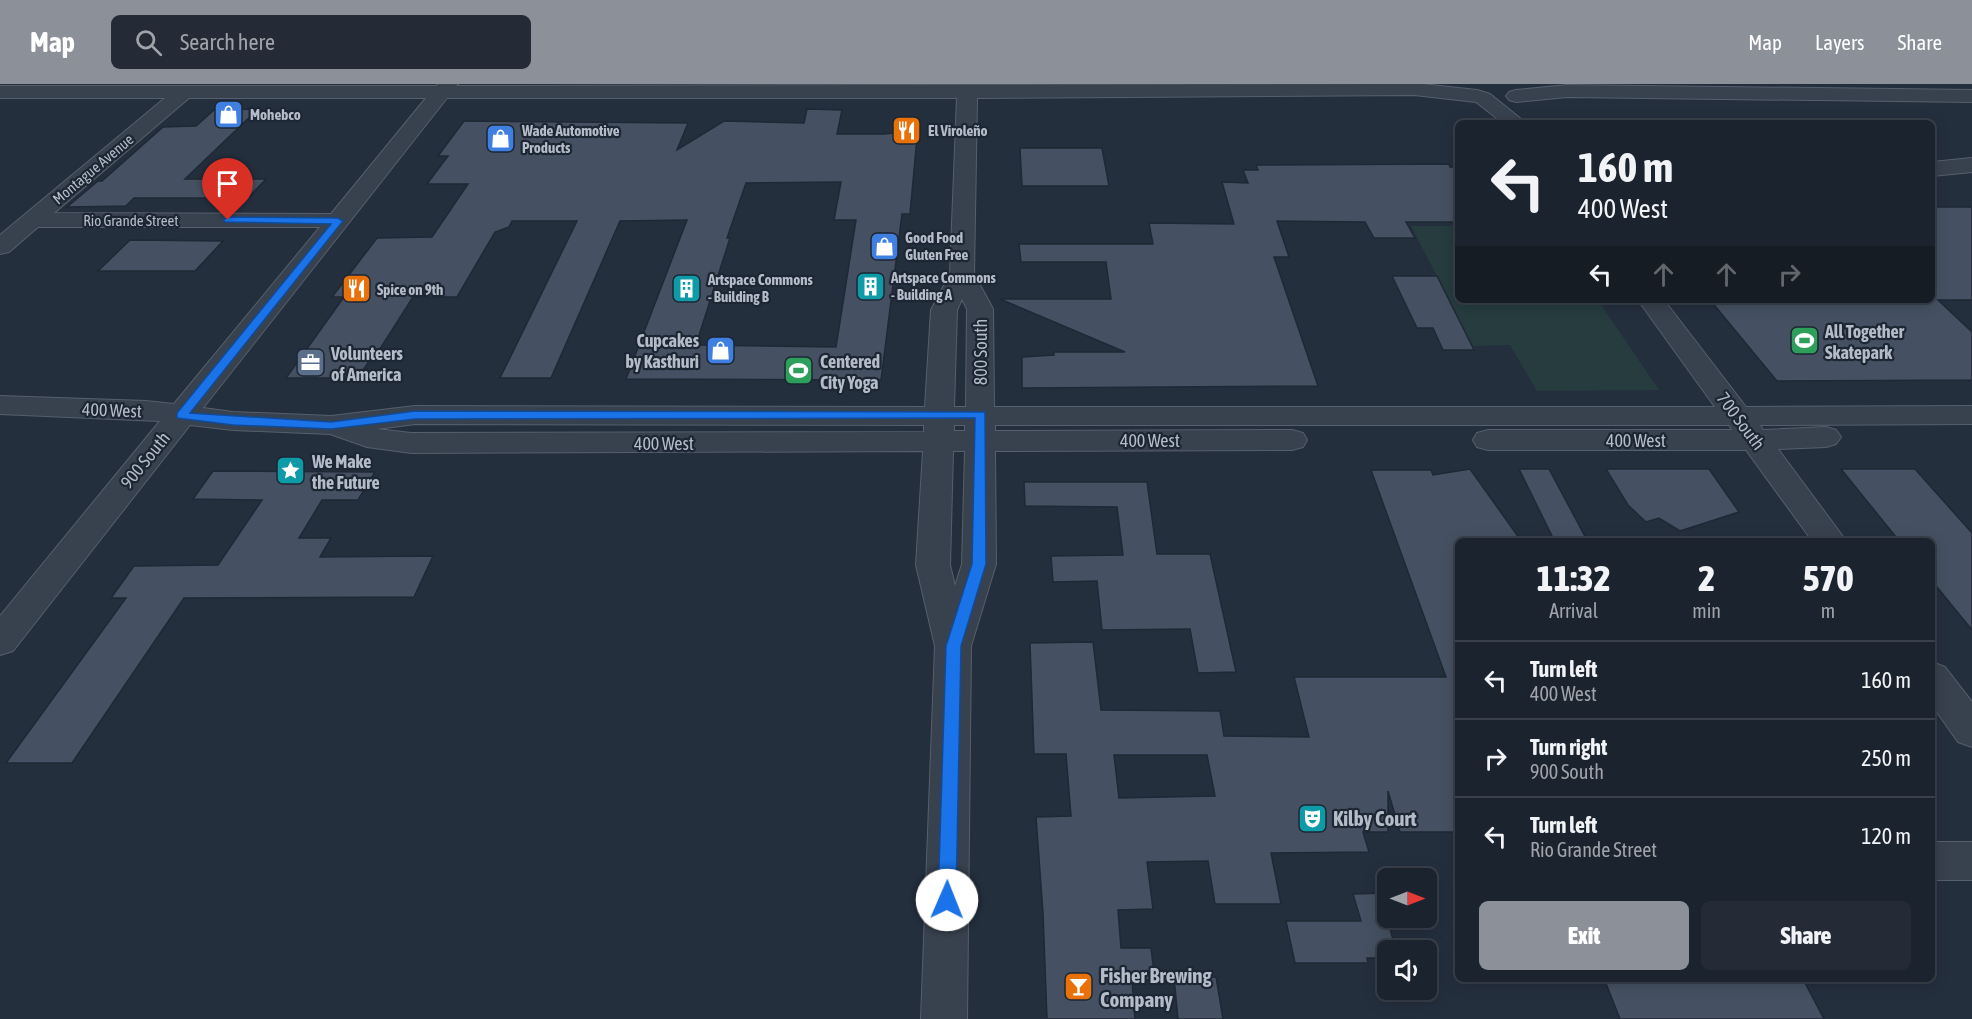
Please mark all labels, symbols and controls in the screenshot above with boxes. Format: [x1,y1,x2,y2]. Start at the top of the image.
search box [111,15,531,69]
text: Map [30,26,75,58]
icon: search [132,26,165,59]
text: Search here [180,29,275,55]
text: Map [1748,30,1782,54]
text: Layers [1815,30,1865,54]
text: Share [1898,30,1942,54]
shop icon: Mohebco [213,98,245,130]
place label: Mohebco [250,106,301,123]
restaurant icon: El Viroleño [891,114,923,146]
place label: Wade Automotive Products [521,122,620,156]
place label: El Viroleño [928,122,988,139]
shop icon: Wade Automotive Products [485,123,517,155]
street label: Montague Avenue [49,130,137,208]
text: 160 m [1578,143,1673,191]
icon: left [1479,144,1557,222]
pin [202,158,253,220]
icon: arrive [211,167,244,200]
text: 400 West [1578,193,1668,224]
street label: Rio Grande Street [83,212,179,229]
place label: Good Food Gluten Free [905,229,968,263]
shop icon: Good Food Gluten Free [868,230,900,262]
icon: left [1584,258,1617,291]
icon: ahead [1647,258,1680,291]
icon: ahead [1710,258,1743,291]
icon: right [1773,258,1806,291]
place label: Artspace Commons - Building A [890,269,996,303]
building icon: Artspace Commons - Building A [854,270,886,302]
place label: Artspace Commons - Building B [707,271,813,305]
building icon: Artspace Commons - Building B [671,272,703,304]
restaurant icon: Spice on 9th [340,273,372,305]
place label: Spice on 9th [377,281,443,298]
street label: 800 South [970,319,991,385]
place label: All Together Skatepark [1824,321,1905,363]
sports icon: All Together Skatepark [1788,325,1820,357]
place label: Cupcakes by Kasthuri [626,330,700,372]
shop icon: Cupcakes by Kasthuri [704,334,736,366]
place label: Volunteers of America [330,343,404,385]
office icon: Volunteers of America [294,347,326,379]
place label: Centered City Yoga [820,351,880,393]
sports icon: Centered City Yoga [783,355,815,387]
street label: 700 South [1713,388,1769,454]
street label: 400 West [82,398,142,422]
street label: 900 South [116,428,174,492]
street label: 400 West [1120,430,1180,451]
street label: 400 West [1606,430,1666,451]
street label: 400 West [634,433,694,454]
place label: We Make the Future [311,451,380,493]
place icon: We Make the Future [275,455,307,487]
text: 11:32 [1537,557,1611,599]
text: 2 [1698,557,1715,599]
text: 570 [1803,557,1853,599]
text: Arrival [1549,599,1598,622]
text: min [1692,599,1721,622]
text: m [1821,599,1835,622]
text: Turn left [1530,656,1597,682]
icon: left [1479,664,1512,697]
text: 160 m [1861,667,1911,693]
text: 400 West [1530,682,1597,705]
text: Turn right [1530,734,1607,760]
icon: right [1479,742,1512,775]
text: 250 m [1861,745,1911,771]
text: 900 South [1530,760,1604,783]
theatre icon: Kilby Court [1296,802,1328,834]
place label: Kilby Court [1333,806,1416,830]
text: Turn left [1530,812,1597,838]
icon: left [1479,820,1512,853]
text: 120 m [1861,823,1911,849]
text: Rio Grande Street [1530,838,1657,861]
position arrow [915,868,979,932]
north arrow [1377,868,1437,928]
map controls [1377,868,1437,1000]
button: Exit [1479,901,1689,970]
button: Share [1701,901,1911,970]
button: sound [1377,940,1437,1000]
place label: Fisher Brewing Company [1100,963,1213,1011]
bar icon: Fisher Brewing Company [1063,971,1095,1003]

